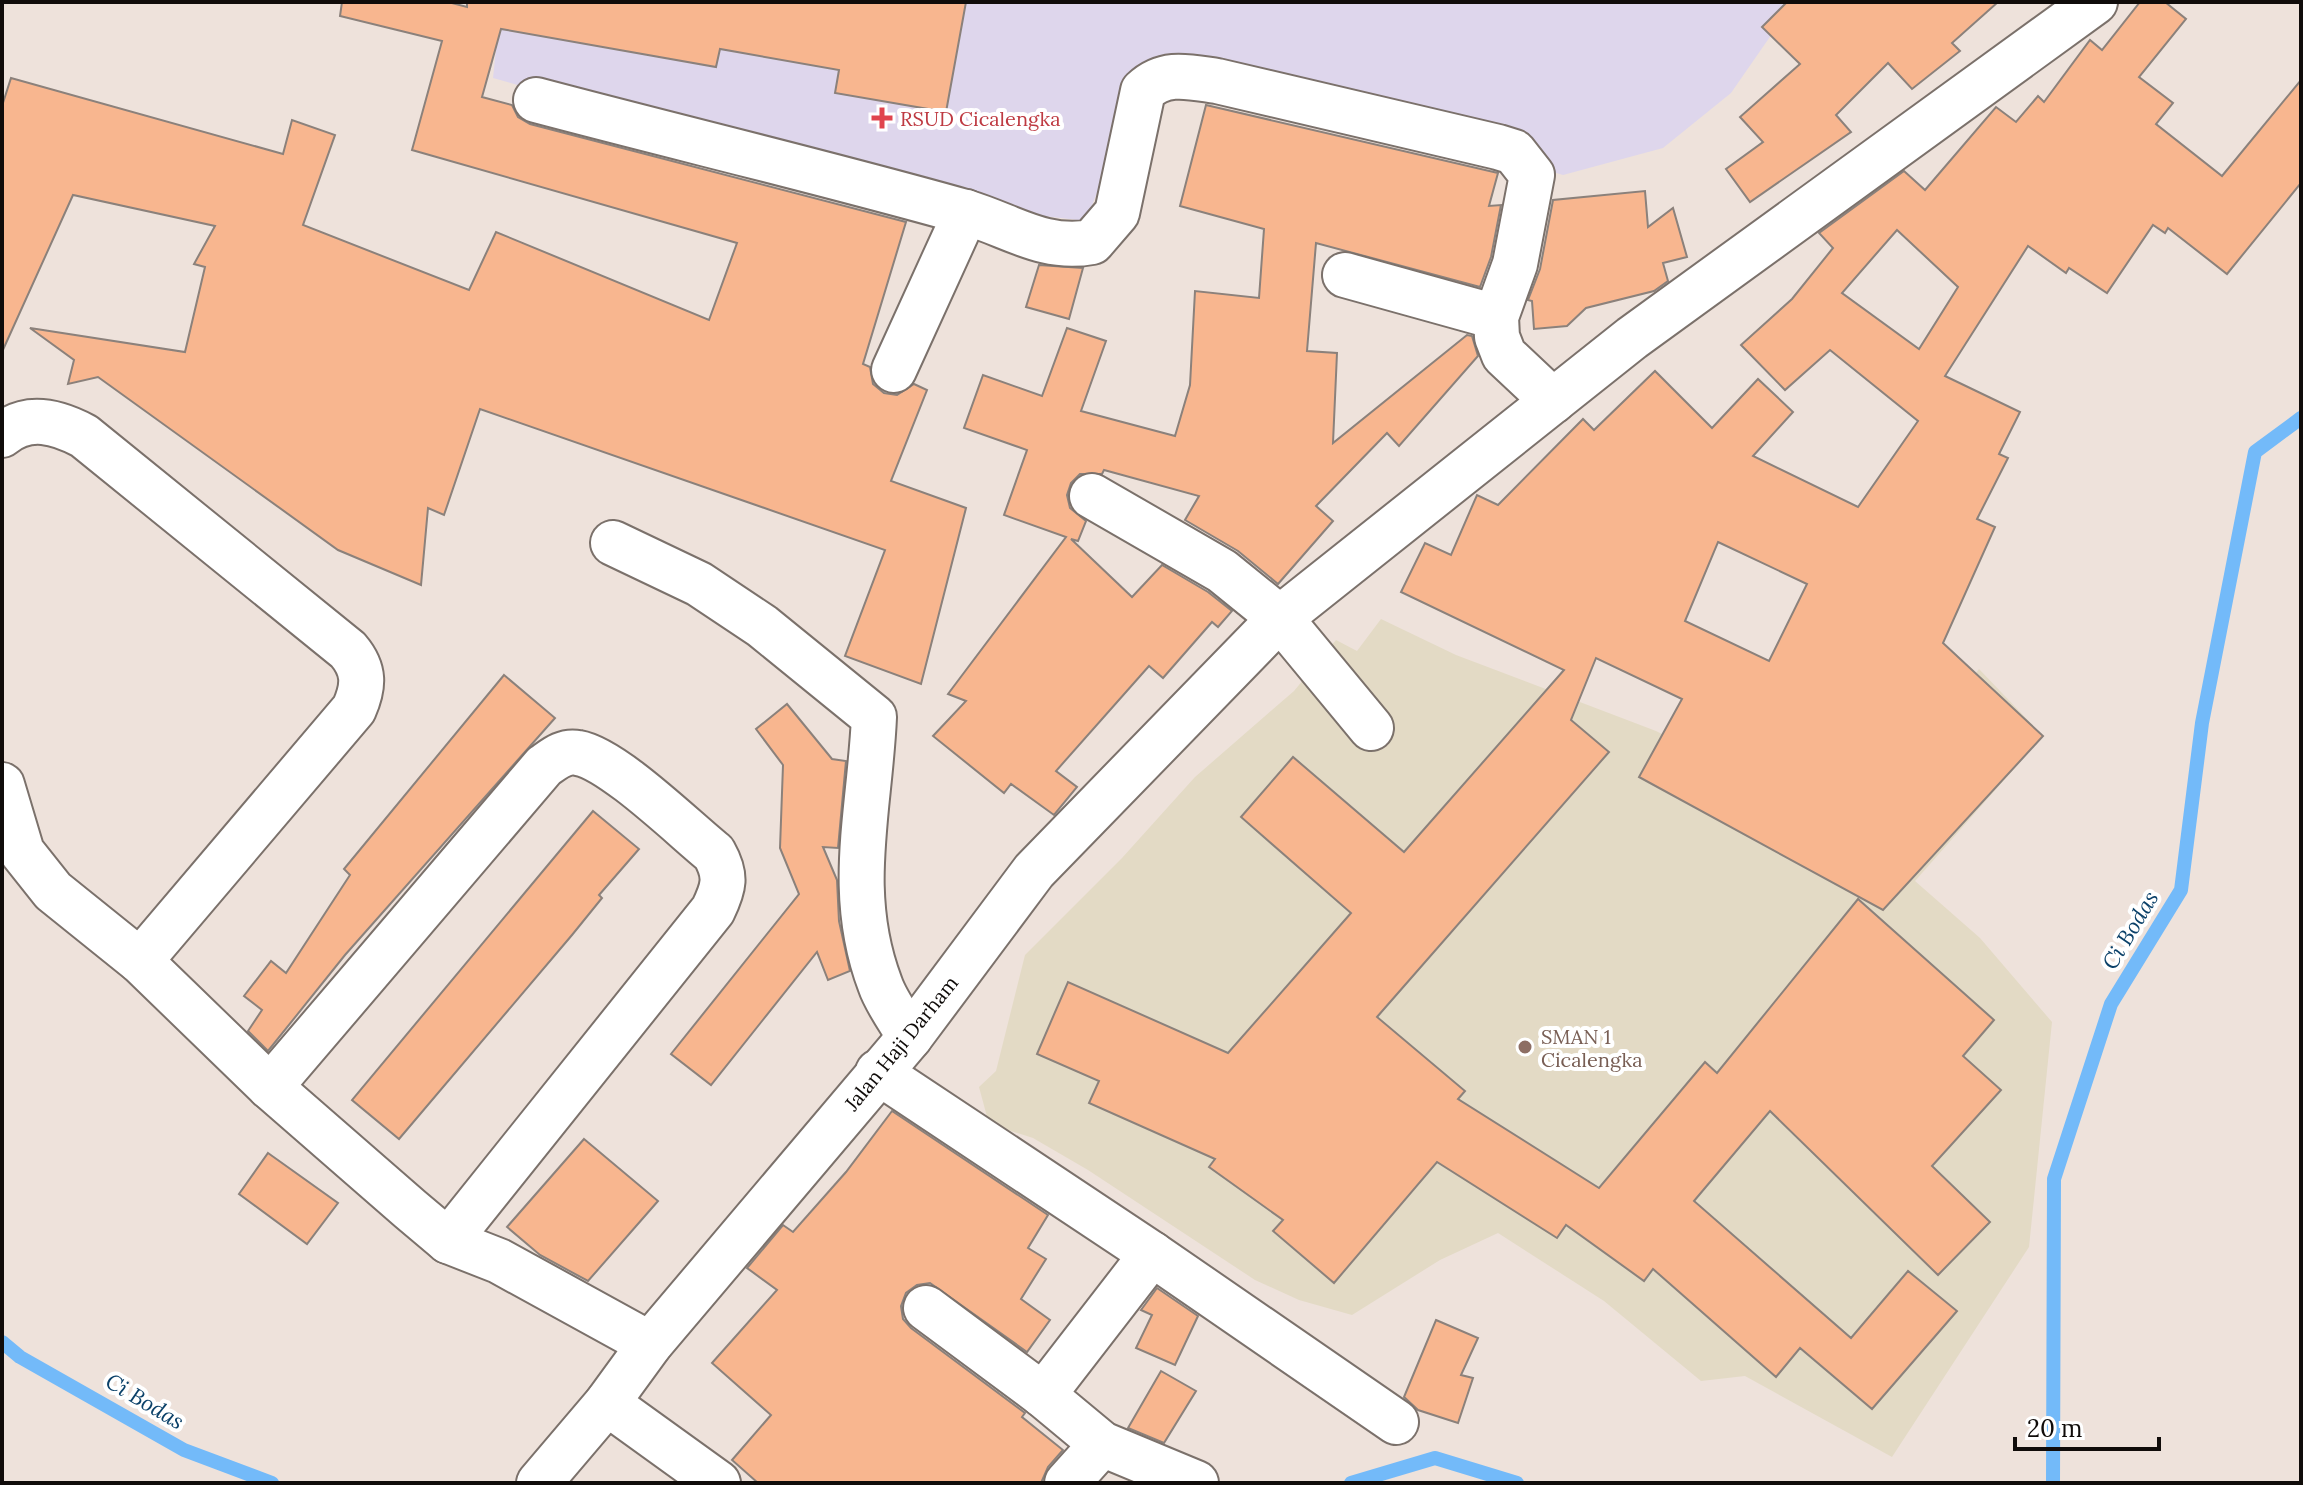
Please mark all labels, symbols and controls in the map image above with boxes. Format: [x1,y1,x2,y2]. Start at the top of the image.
place label: RSUD Cicalengka [900,106,1061,131]
marker: RSUD Cicalengka [871,107,893,129]
water label: Ci Bodas [2096,886,2164,974]
street label: Jalan Haji Darham [838,970,963,1116]
place label: SMAN 1 Cicalengka [1541,1024,1643,1072]
marker: SMAN 1 Cicalengka [1516,1038,1534,1056]
water label: Ci Bodas [101,1367,189,1435]
scale bar [2015,1401,2159,1451]
text: 20 m [2027,1413,2083,1444]

